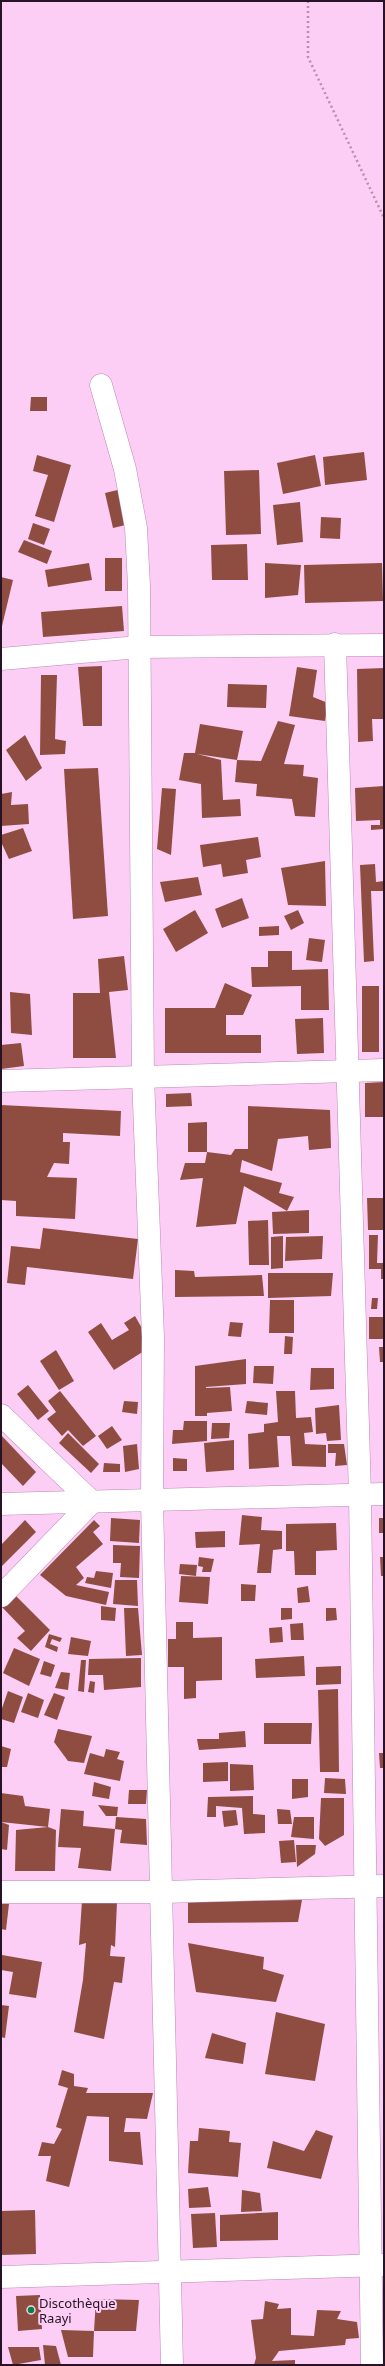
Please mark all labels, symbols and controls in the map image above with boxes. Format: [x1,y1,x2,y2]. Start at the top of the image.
place label: Discothèque Raayi [39,2294,116,2327]
marker: Discothèque Raayi [26,2305,36,2315]

